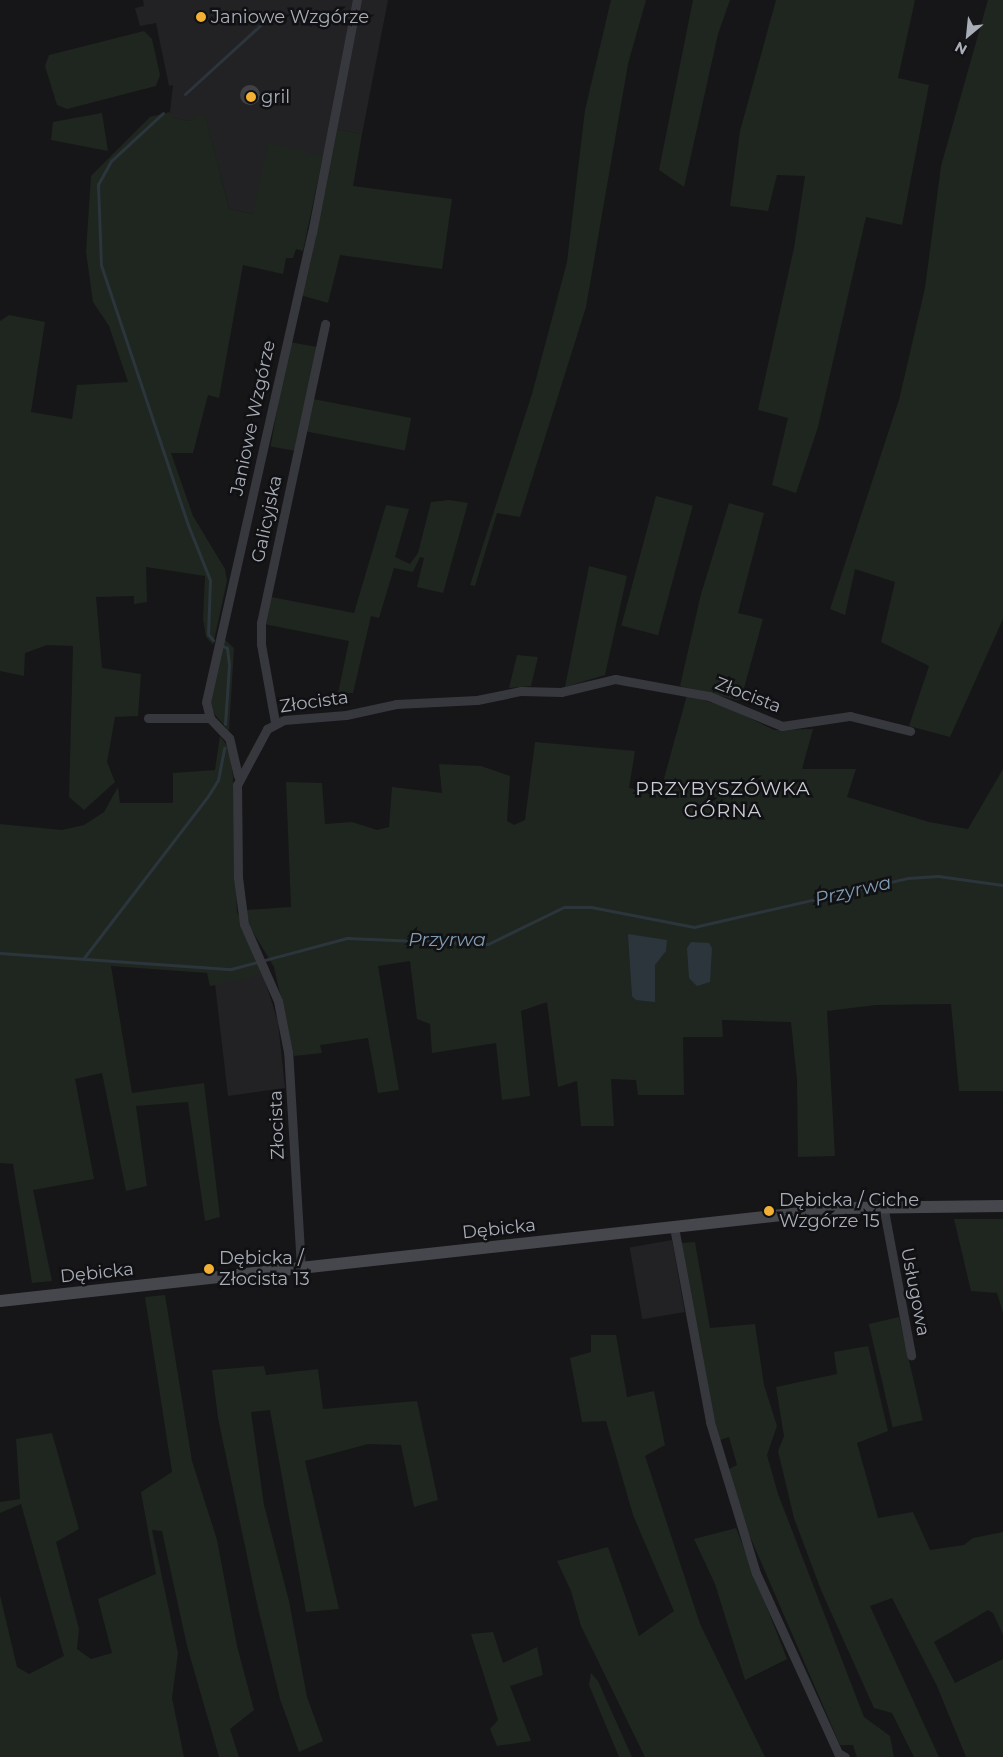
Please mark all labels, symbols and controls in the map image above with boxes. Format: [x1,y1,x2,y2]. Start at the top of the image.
place label: Janiowe Wzgórze [211,6,369,28]
north arrow [943,10,993,60]
marker: Janiowe Wzgórze [195,11,207,23]
text: N [952,38,970,59]
place label: gril [261,86,290,108]
marker: gril [245,91,257,103]
street label: Janiowe Wzgórze [226,338,280,498]
street label: Galicyjska [247,473,287,565]
street label: Złocista [712,673,784,717]
street label: Złocista [278,686,350,718]
district label: PRZYBYSZÓWKA GÓRNA [634,778,812,822]
water label: Przyrwa [813,871,893,911]
water label: Przyrwa [408,929,486,951]
street label: Złocista [265,1090,289,1160]
place label: Dębicka / Ciche Wzgórze 15 [779,1190,919,1232]
marker: Dębicka / Ciche Wzgórze 15 [763,1205,775,1217]
street label: Dębicka [461,1214,537,1244]
street label: Usługowa [896,1246,934,1338]
place label: Dębicka / Złocista 13 [219,1248,310,1290]
street label: Dębicka [59,1258,135,1288]
marker: Dębicka / Złocista 13 [203,1263,215,1275]

